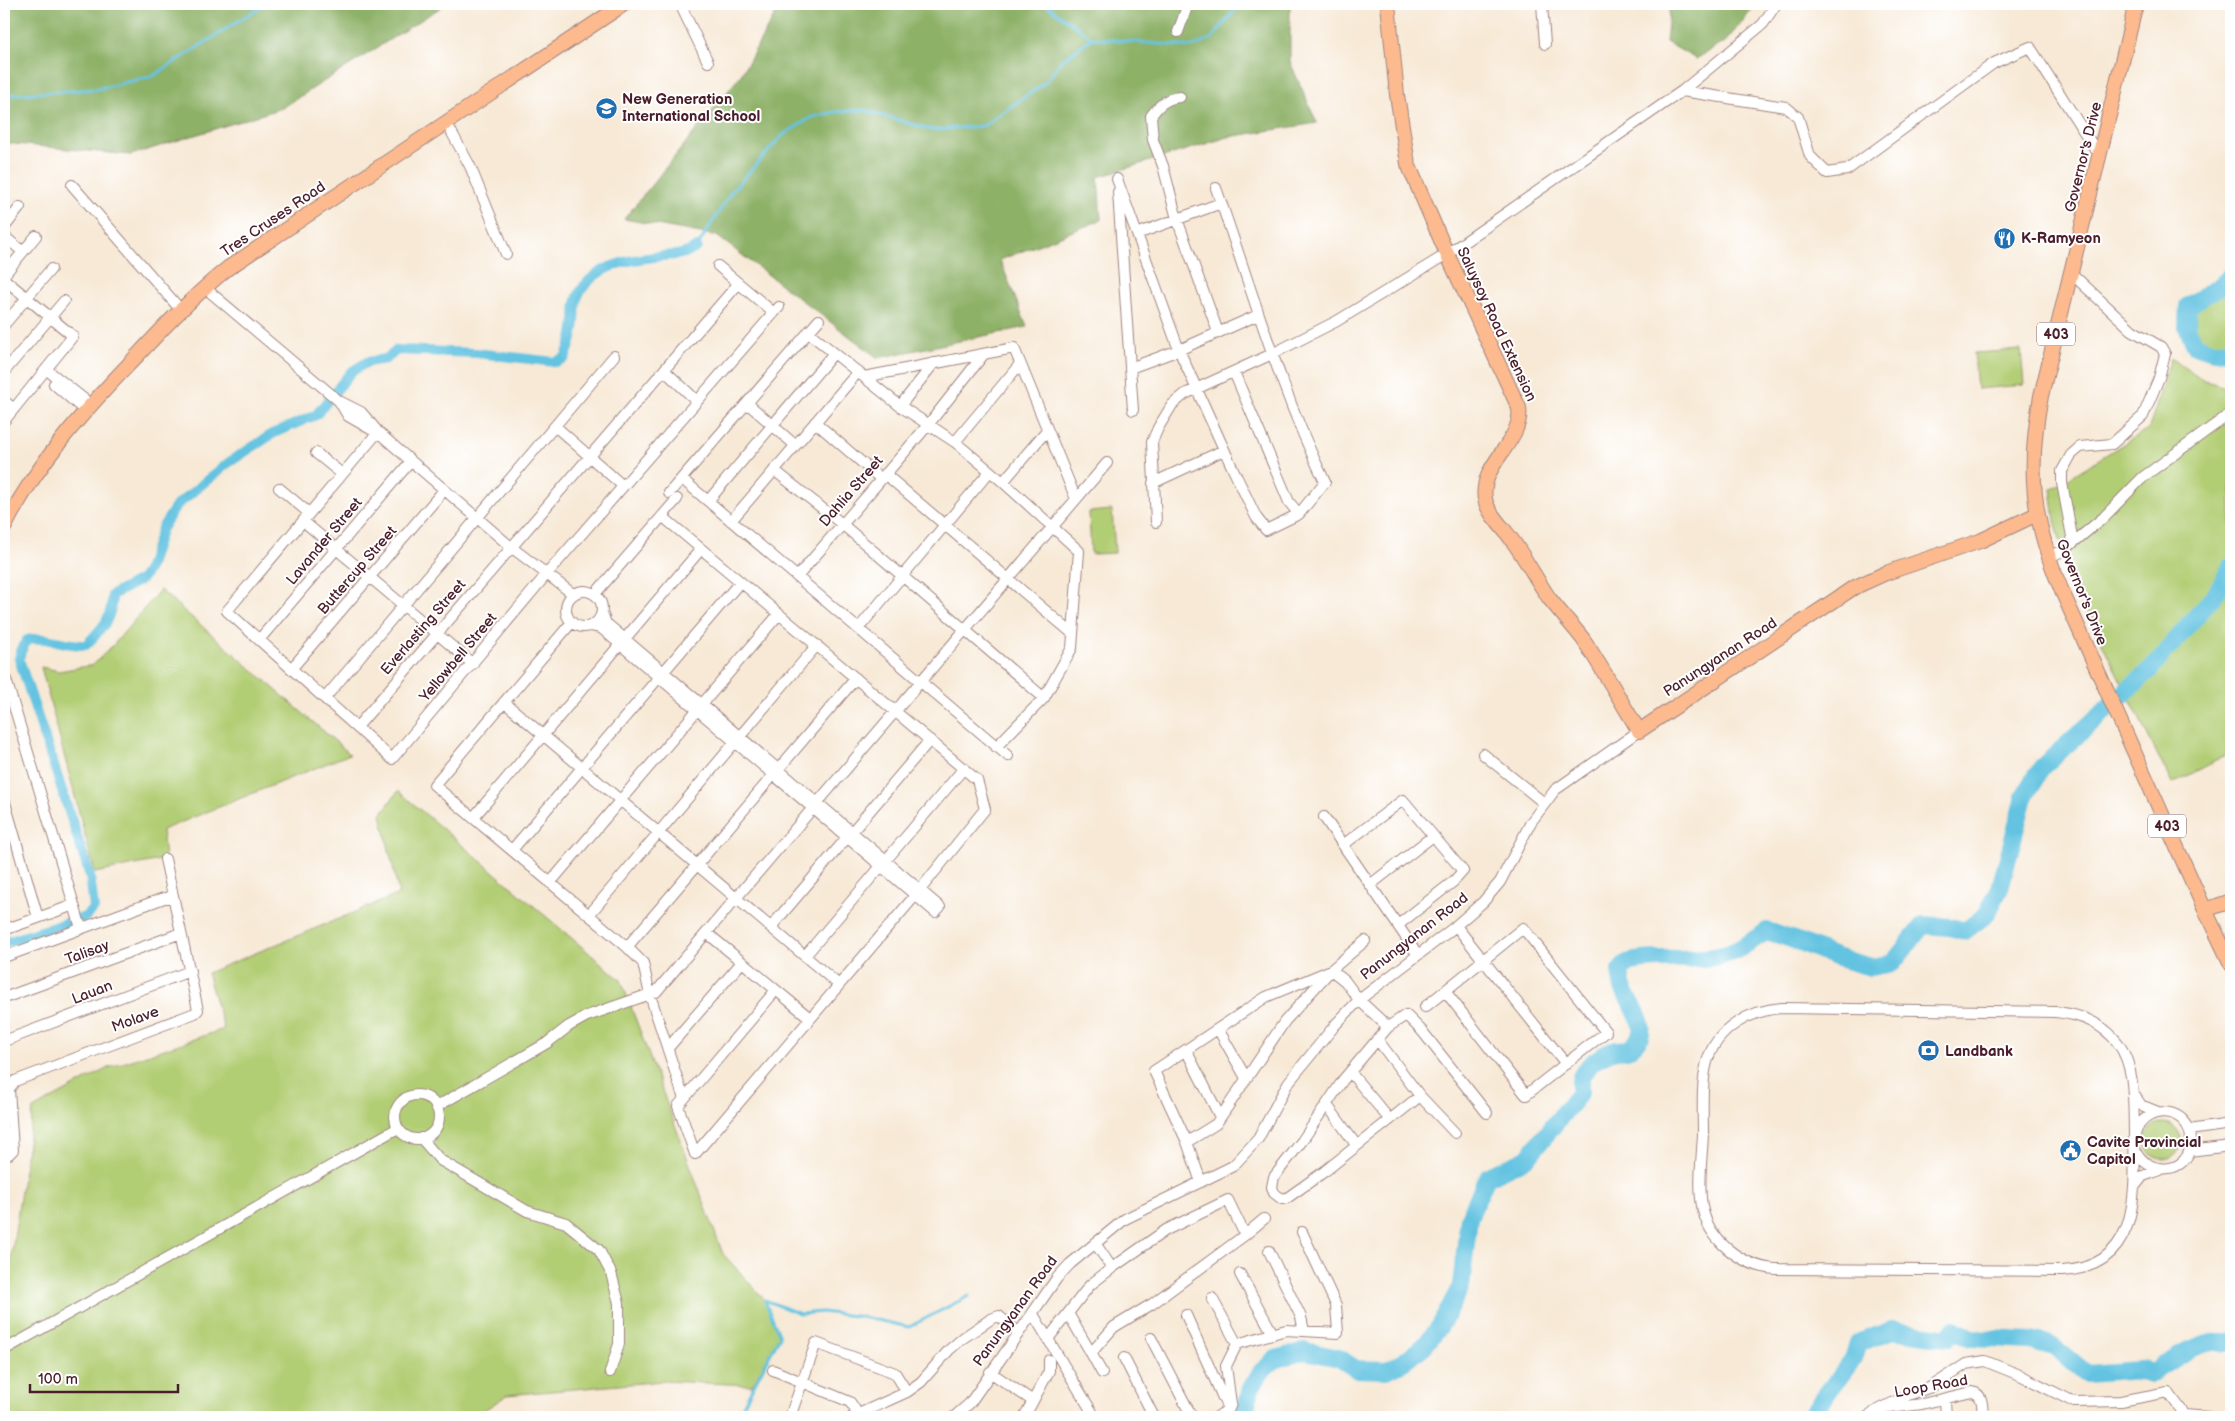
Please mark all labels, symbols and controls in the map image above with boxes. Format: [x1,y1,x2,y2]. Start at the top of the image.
place label: New Generation International School [622,90,760,126]
school or university icon: New Generation International School [594,96,618,120]
street label: Governor's Drive [2061,100,2106,214]
street label: Tres Cruses Road [217,177,329,261]
restaurant icon: K-Ramyeon [1993,226,2017,250]
place label: K-Ramyeon [2021,229,2101,248]
street label: Saluysoy Road Extension [1452,244,1541,404]
road number: 403 [2037,322,2075,346]
street label: Dahlia Street [815,452,888,531]
street label: Lavander Street [282,493,367,589]
street label: Buttercup Street [314,522,401,619]
street label: Governor's Drive [2052,536,2112,648]
street label: Everlasting Street [377,575,470,679]
street label: Yellowbell Street [415,609,501,706]
street label: Panungyanan Road [1660,614,1781,701]
road number: 403 [2148,814,2186,838]
street label: Panungyanan Road [1357,888,1472,984]
street label: Talisay [63,936,112,969]
street label: Lauan [69,976,115,1009]
street label: Molave [109,1002,162,1037]
bank icon: Landbank [1917,1039,1941,1063]
place label: Landbank [1945,1042,2013,1061]
place label: Cavite Provincial Capitol [2087,1133,2201,1169]
public building icon: Cavite Provincial Capitol [2059,1139,2083,1163]
street label: Panungyanan Road [969,1252,1062,1370]
scale bar [30,1361,178,1393]
text: 100 m [38,1370,78,1389]
street label: Loop Road [1893,1371,1969,1402]

